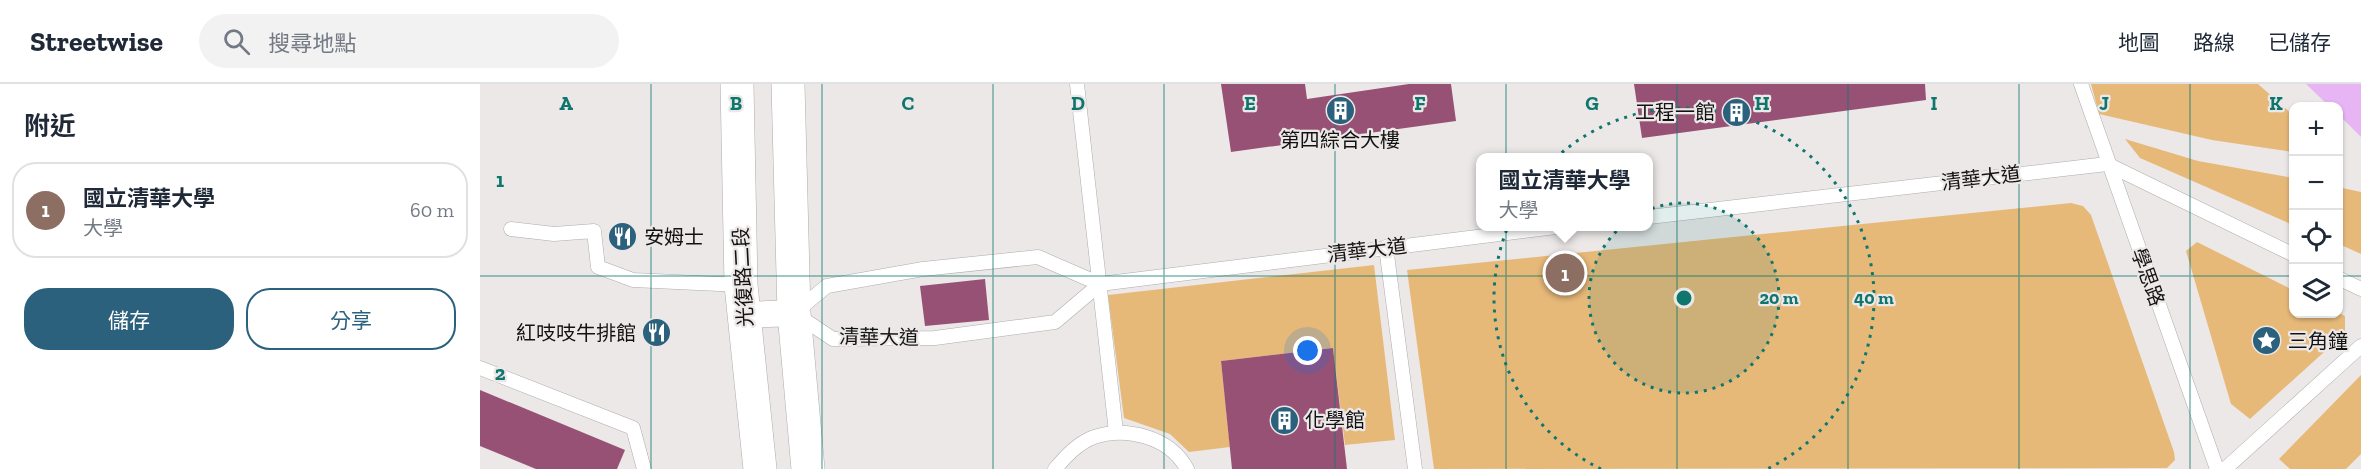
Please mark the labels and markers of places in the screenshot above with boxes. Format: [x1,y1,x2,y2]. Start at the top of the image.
building icon: 第四綜合大樓 [1324,94,1356,126]
building icon: 工程一館 [1720,96,1752,128]
place label: 工程一館 [1635,100,1715,124]
place label: 第四綜合大樓 [1280,128,1400,152]
restaurant icon: 安姆士 [607,221,639,253]
place label: 安姆士 [644,225,704,249]
pin: 1 [1546,250,1584,296]
centre of rings [1674,288,1694,308]
restaurant icon: 紅吱吱牛排館 [641,317,673,349]
place label: 紅吱吱牛排館 [516,321,636,345]
place icon: 三角鐘 [2251,325,2283,357]
place label: 三角鐘 [2288,329,2348,353]
building icon: 化學館 [1268,404,1300,436]
place label: 化學館 [1305,408,1365,432]

